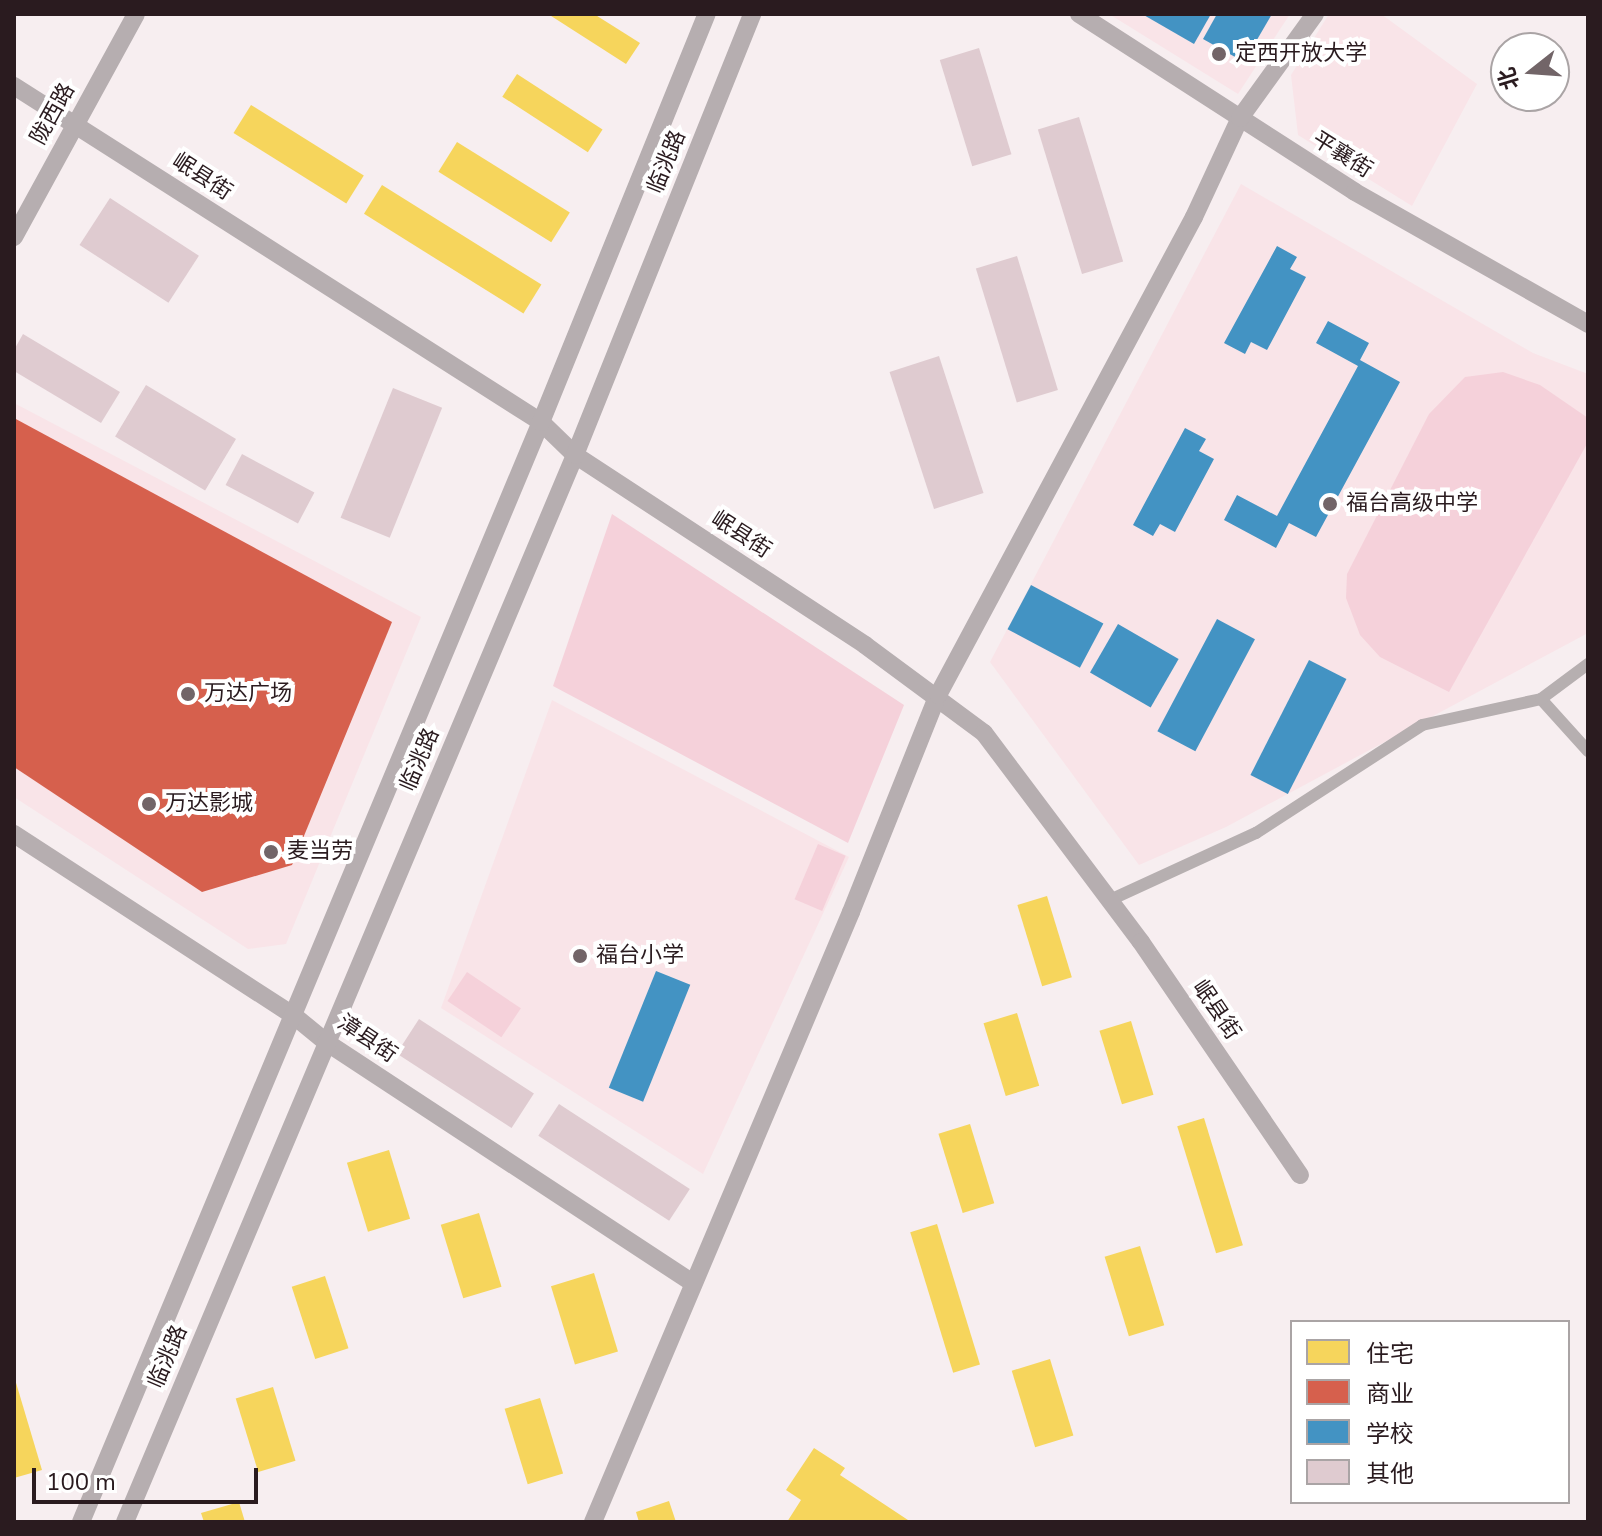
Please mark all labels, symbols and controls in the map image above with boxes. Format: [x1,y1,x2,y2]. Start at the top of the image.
north arrow [1490,32,1570,112]
place label: 定西开放大学 [1235,41,1367,67]
marker: 定西开放大学 [1210,45,1228,63]
text: 北 [1491,64,1527,93]
street label: 陇西路 [25,79,81,149]
street label: 临洮路 [642,126,692,198]
street label: 平襄街 [1307,126,1377,184]
street label: 岷县街 [167,148,237,206]
place label: 福台高级中学 [1346,491,1478,517]
marker: 福台高级中学 [1321,495,1339,513]
street label: 岷县街 [706,506,776,564]
place label: 万达广场 [204,681,292,707]
marker: 万达广场 [179,685,197,703]
street label: 临洮路 [395,724,445,796]
place label: 万达影城 [165,791,253,817]
marker: 万达影城 [140,795,158,813]
place label: 麦当劳 [287,839,353,865]
marker: 麦当劳 [262,843,280,861]
place label: 福台小学 [596,943,684,969]
marker: 福台小学 [571,947,589,965]
street label: 岷县街 [1187,975,1245,1045]
street label: 漳县街 [332,1010,402,1068]
legend [1290,1320,1570,1504]
street label: 临洮路 [143,1321,193,1393]
text: 住宅 [1366,1338,1414,1370]
text: 商业 [1366,1378,1414,1410]
text: 学校 [1366,1418,1414,1450]
scale bar [36,1452,262,1502]
text: 其他 [1366,1458,1414,1490]
text: 100 m [46,1466,116,1498]

